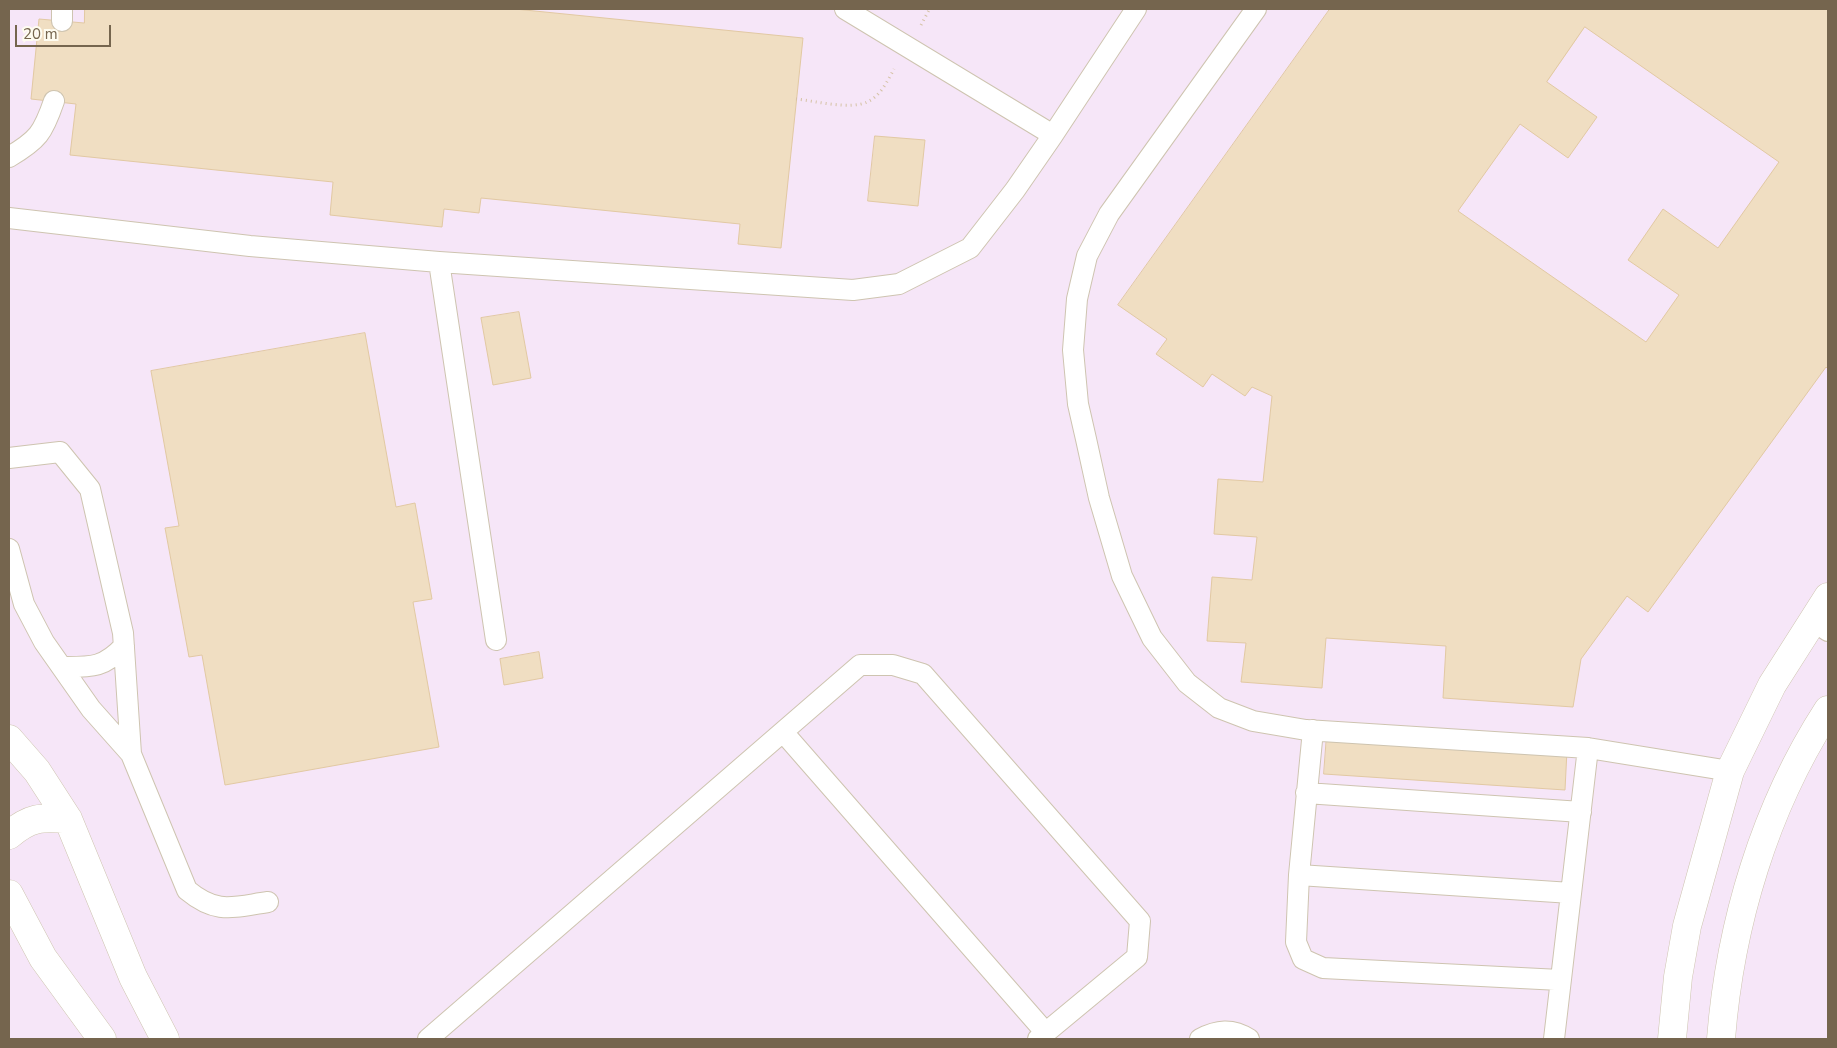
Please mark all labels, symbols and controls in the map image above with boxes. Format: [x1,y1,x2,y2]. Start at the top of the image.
scale bar [18,15,114,47]
text: 20 m [23,24,58,44]

